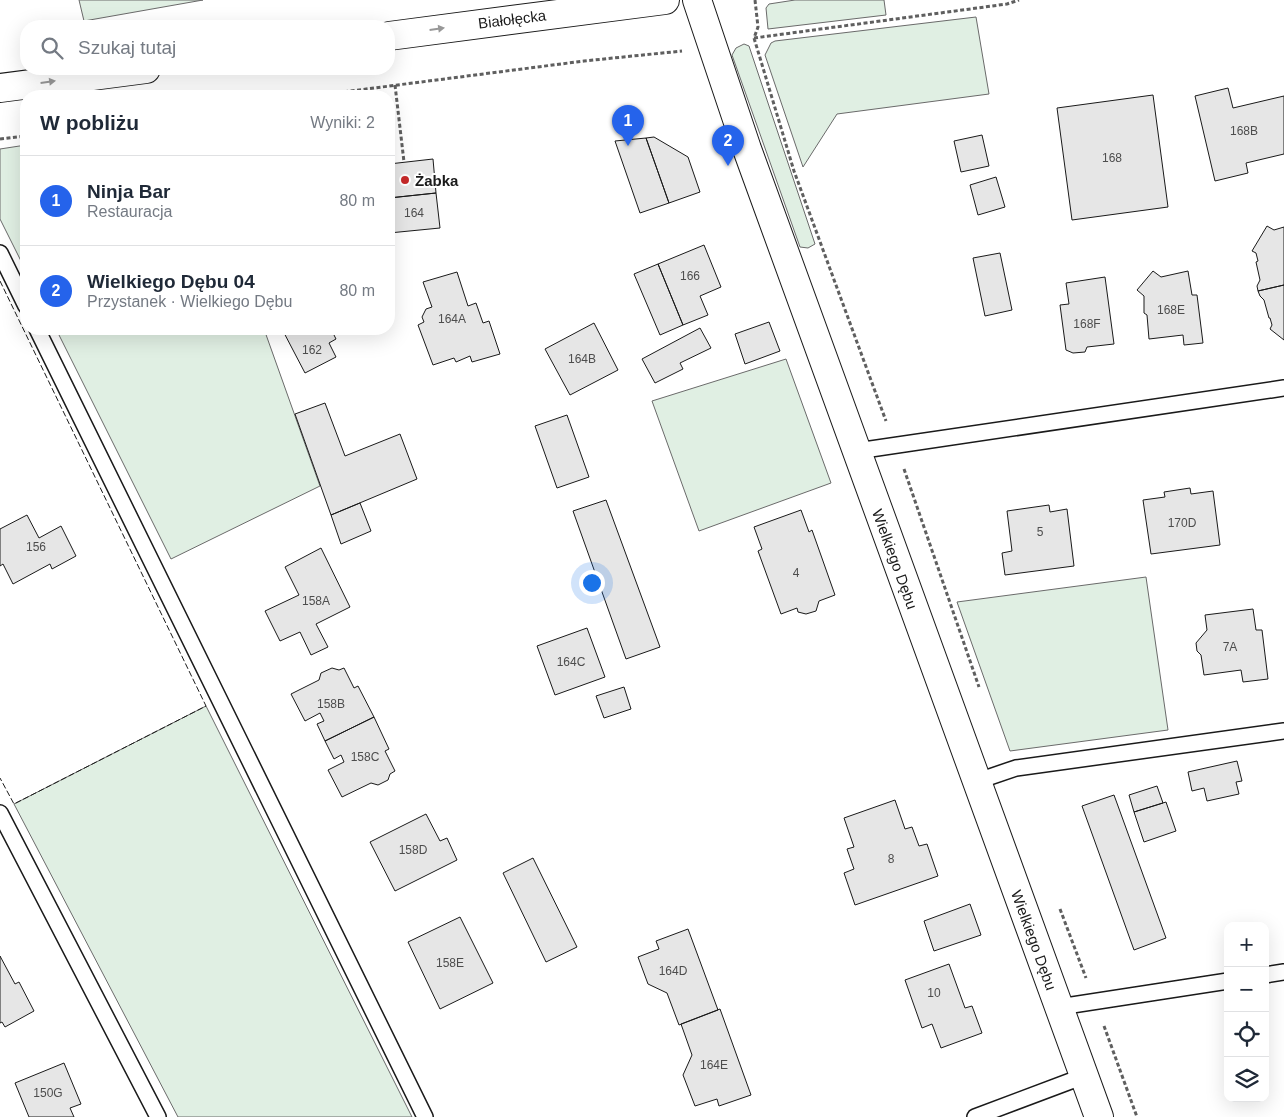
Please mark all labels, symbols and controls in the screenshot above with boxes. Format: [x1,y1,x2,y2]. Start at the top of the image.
street label: Białołęcka [477,6,548,32]
search box [20,20,395,75]
one-way arrow [429,25,445,33]
icon: search [38,34,66,62]
text: Szukaj tutaj [78,37,176,58]
one-way arrow [41,78,57,86]
pin: 1 [612,105,644,146]
text: W pobliżu [40,111,139,134]
text: Wyniki: 2 [310,114,375,131]
house number: 168B [1230,124,1258,138]
pin: 2 [712,125,744,166]
house number: 168 [1102,151,1122,165]
place label: Żabka [415,172,459,189]
marker: Żabka [399,174,411,186]
text: Ninja Bar [87,181,170,202]
text: 1 [52,192,60,209]
text: 80 m [339,192,375,209]
text: Restauracja [87,203,172,220]
house number: 164 [404,206,424,220]
house number: 166 [680,269,700,283]
text: Wielkiego Dębu 04 [87,271,255,292]
text: 2 [52,282,60,299]
text: 80 m [339,282,375,299]
text: Przystanek · Wielkiego Dębu [87,293,292,310]
house number: 168E [1157,303,1185,317]
house number: 164A [438,312,466,326]
house number: 168F [1073,317,1101,331]
house number: 162 [302,343,322,357]
house number: 164B [568,352,596,366]
street label: Wielkiego Dębu [869,507,921,611]
house number: 170D [1168,516,1197,530]
house number: 5 [1037,525,1044,539]
house number: 156 [26,540,46,554]
house number: 4 [793,566,800,580]
your location [579,570,605,596]
house number: 158A [302,594,330,608]
house number: 7A [1223,640,1237,654]
house number: 164C [557,655,586,669]
house number: 158B [317,697,345,711]
house number: 158C [351,750,380,764]
house number: 158D [399,843,428,857]
house number: 8 [888,852,895,866]
street label: Wielkiego Dębu [1008,888,1060,992]
map controls [1224,922,1269,1102]
button: + [1224,922,1269,967]
house number: 158E [436,956,464,970]
house number: 164D [659,964,688,978]
button: − [1224,967,1269,1012]
house number: 10 [927,986,941,1000]
button: locate [1224,1012,1269,1057]
button: layers [1224,1057,1269,1102]
house number: 164E [700,1058,728,1072]
house number: 150G [33,1086,63,1100]

